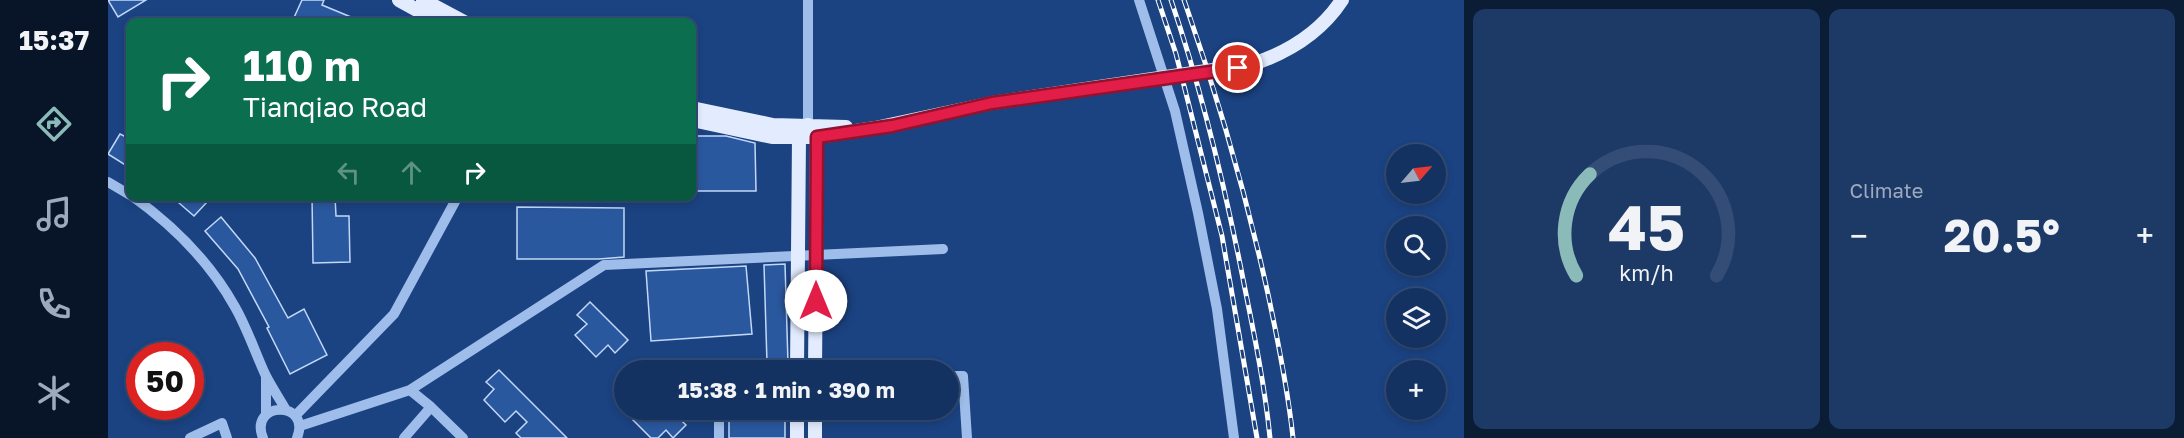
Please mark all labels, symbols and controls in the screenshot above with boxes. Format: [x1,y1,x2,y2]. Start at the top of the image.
text: 15:37 [19,24,89,56]
text: 110 m [243,40,361,90]
icon: right [144,42,222,120]
pin [1212,42,1263,93]
icon: arrive [1221,51,1254,84]
text: Tianqiao Road [243,91,427,123]
icon: directions [33,103,75,145]
north arrow [1386,144,1446,204]
map controls [1386,144,1446,420]
icon: left [332,156,365,189]
icon: ahead [395,156,428,189]
icon: right [458,156,491,189]
text: Climate [1850,178,1923,202]
text: 45 [1608,189,1685,264]
icon: music [33,193,75,235]
text: 20.5° [1944,208,2060,262]
button: search [1386,216,1446,276]
text: − [1850,216,1868,255]
text: + [2136,216,2154,255]
text: km/h [1619,260,1674,286]
position arrow [784,269,848,333]
icon: phone [33,283,75,325]
button: layers [1386,288,1446,348]
speed limit sign: 50 [126,342,204,420]
button: + [1386,360,1446,420]
icon: climate [33,372,75,414]
text: 15:38 · 1 min · 390 m [678,376,895,403]

